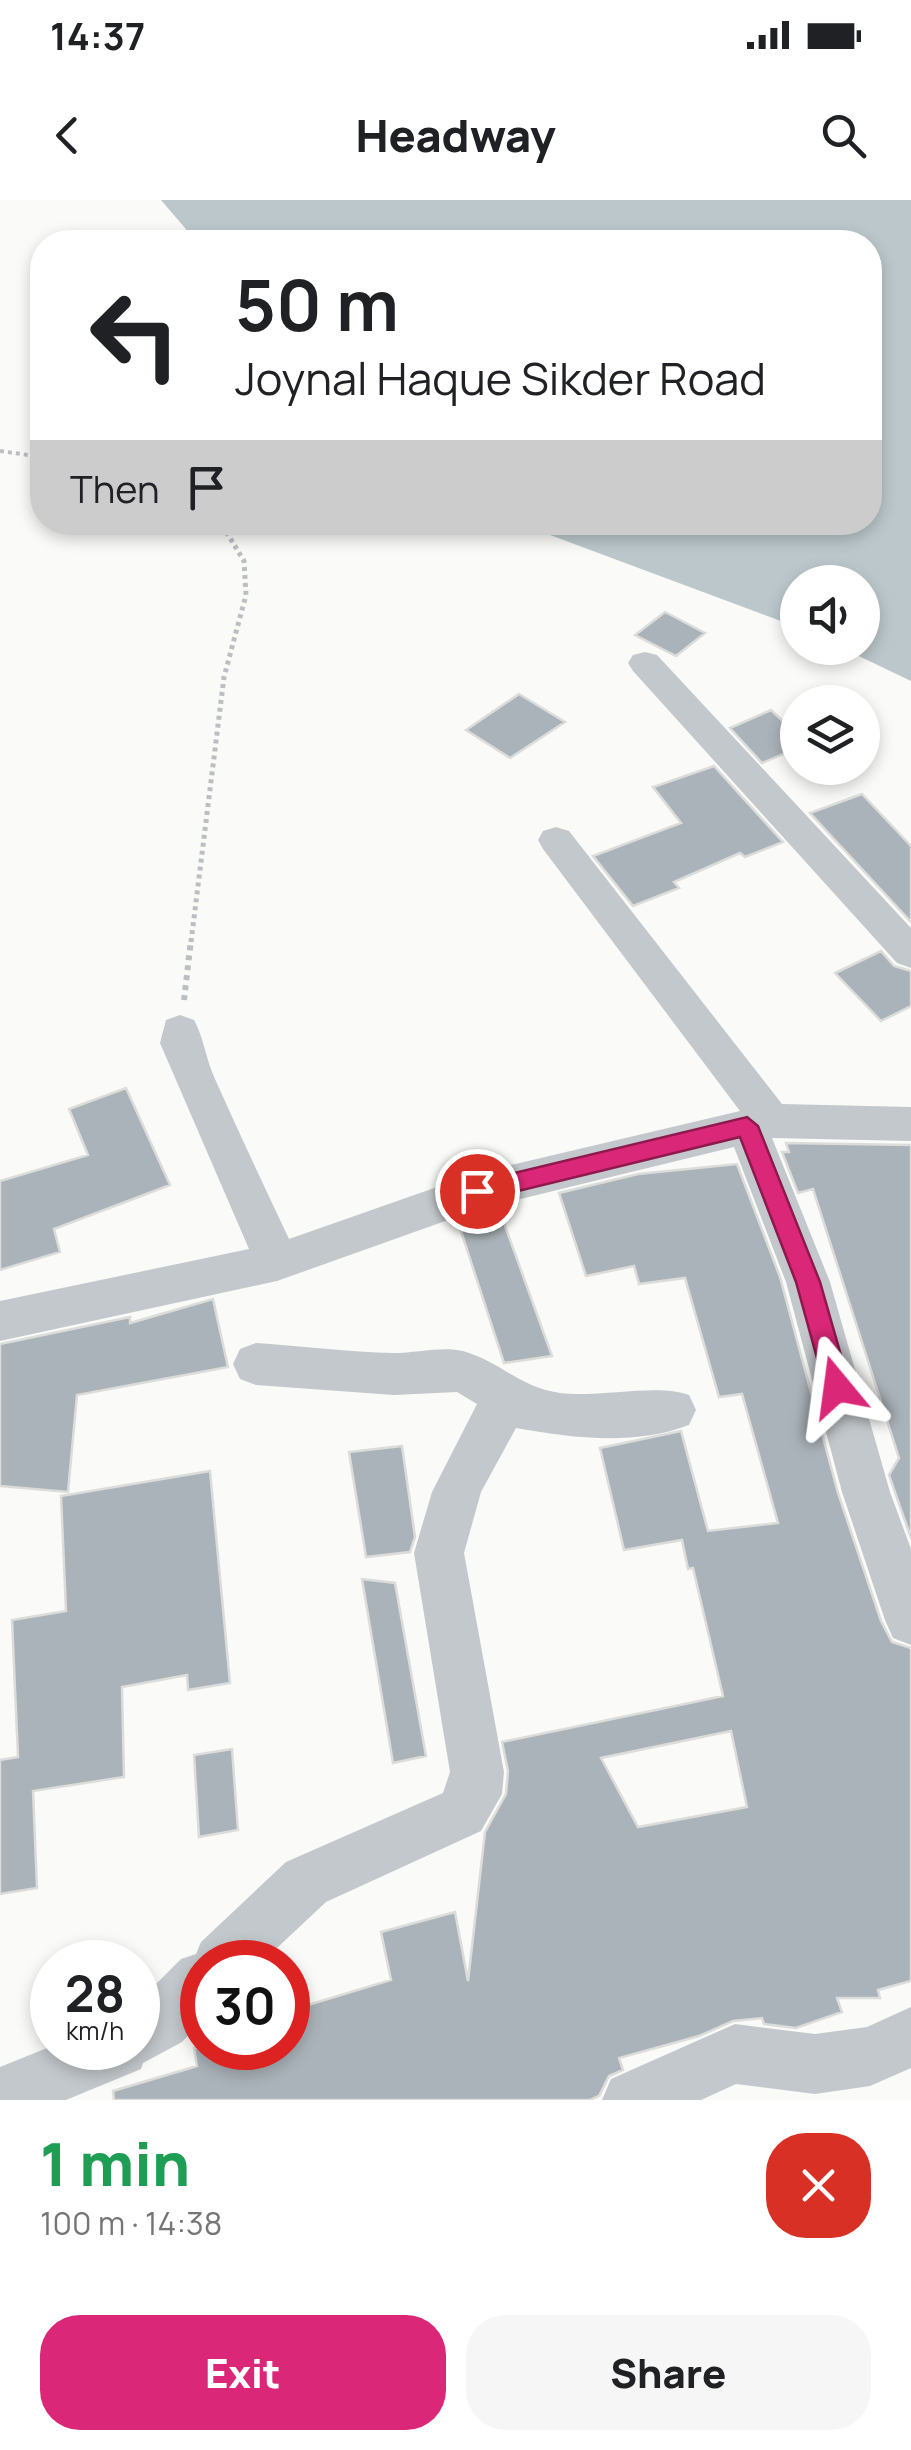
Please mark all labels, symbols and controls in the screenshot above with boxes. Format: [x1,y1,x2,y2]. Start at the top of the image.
text: 14:37 [50,9,145,61]
text: Headway [355,104,556,166]
icon: back [40,108,95,163]
icon: search [816,108,871,163]
text: 50 m [235,256,399,352]
icon: left [70,270,200,400]
text: Joynal Haque Sikder Road [235,347,766,409]
icon: arrive [179,460,234,515]
text: Then [70,462,159,514]
map controls [780,565,880,785]
button: sound [780,565,880,665]
button: layers [780,685,880,785]
pin [435,1149,520,1234]
icon: arrive [450,1164,505,1219]
position arrow [785,1335,889,1439]
speed limit sign: 30 [180,1940,310,2070]
text: 28 [65,1959,125,2027]
text: km/h [66,2013,124,2048]
text: 1 min [40,2122,190,2204]
button: close [766,2133,871,2238]
text: 100 m · 14:38 [40,2201,222,2245]
button: Exit [40,2315,446,2430]
button: Share [466,2315,871,2430]

